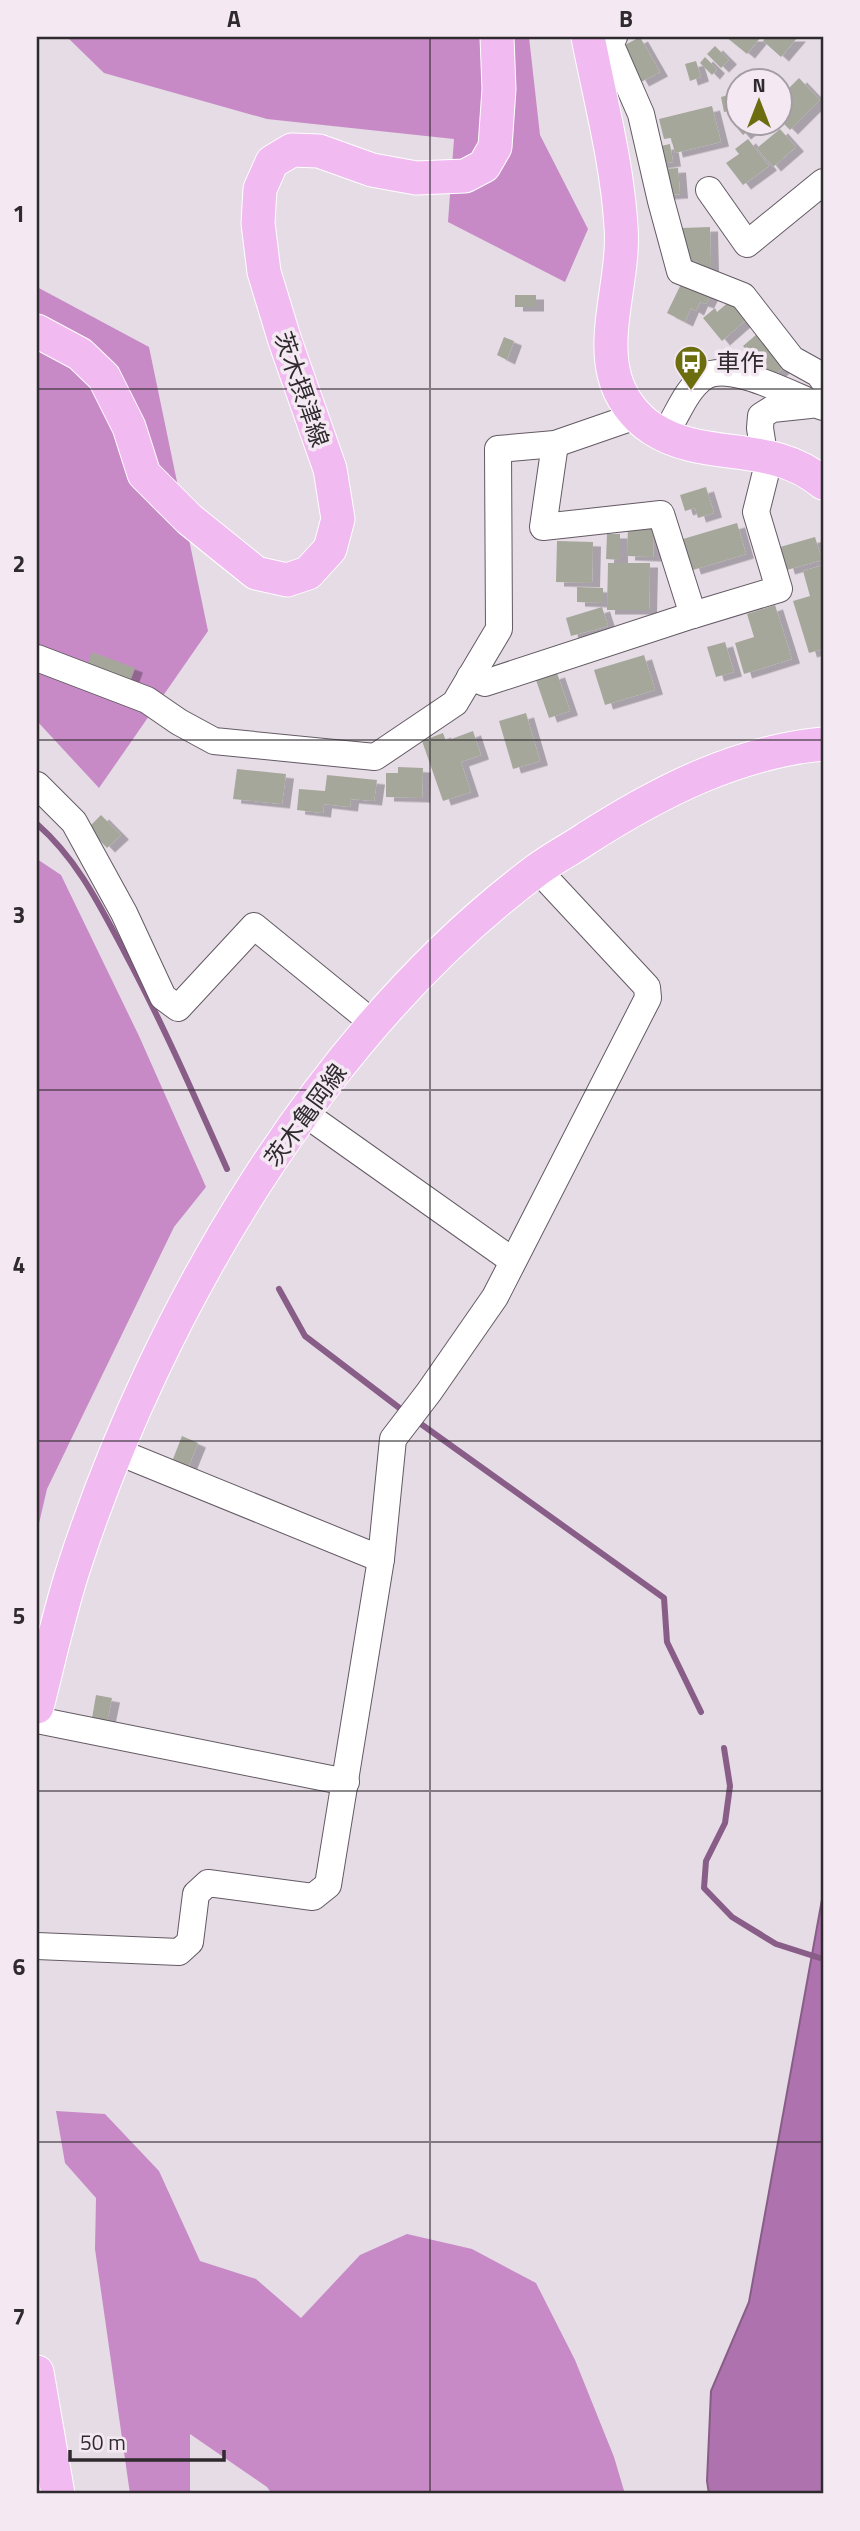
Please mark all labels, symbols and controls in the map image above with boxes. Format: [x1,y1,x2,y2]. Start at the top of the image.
text: A [227,1,241,36]
text: B [619,1,633,36]
north arrow [724,66,794,136]
text: N [752,70,766,99]
text: 1 [13,196,25,231]
street label: 茨木摂津線 [265,326,339,452]
bus stop icon: 車作 [672,343,710,392]
place label: 車作 [716,344,764,380]
text: 2 [13,546,25,581]
text: 3 [13,897,25,932]
street label: 茨木亀岡線 [255,1056,355,1174]
text: 4 [13,1247,25,1282]
text: 5 [13,1598,25,1633]
text: 6 [13,1949,26,1984]
text: 7 [13,2299,25,2334]
scale bar [70,2419,224,2463]
text: 50 m [80,2426,126,2458]

